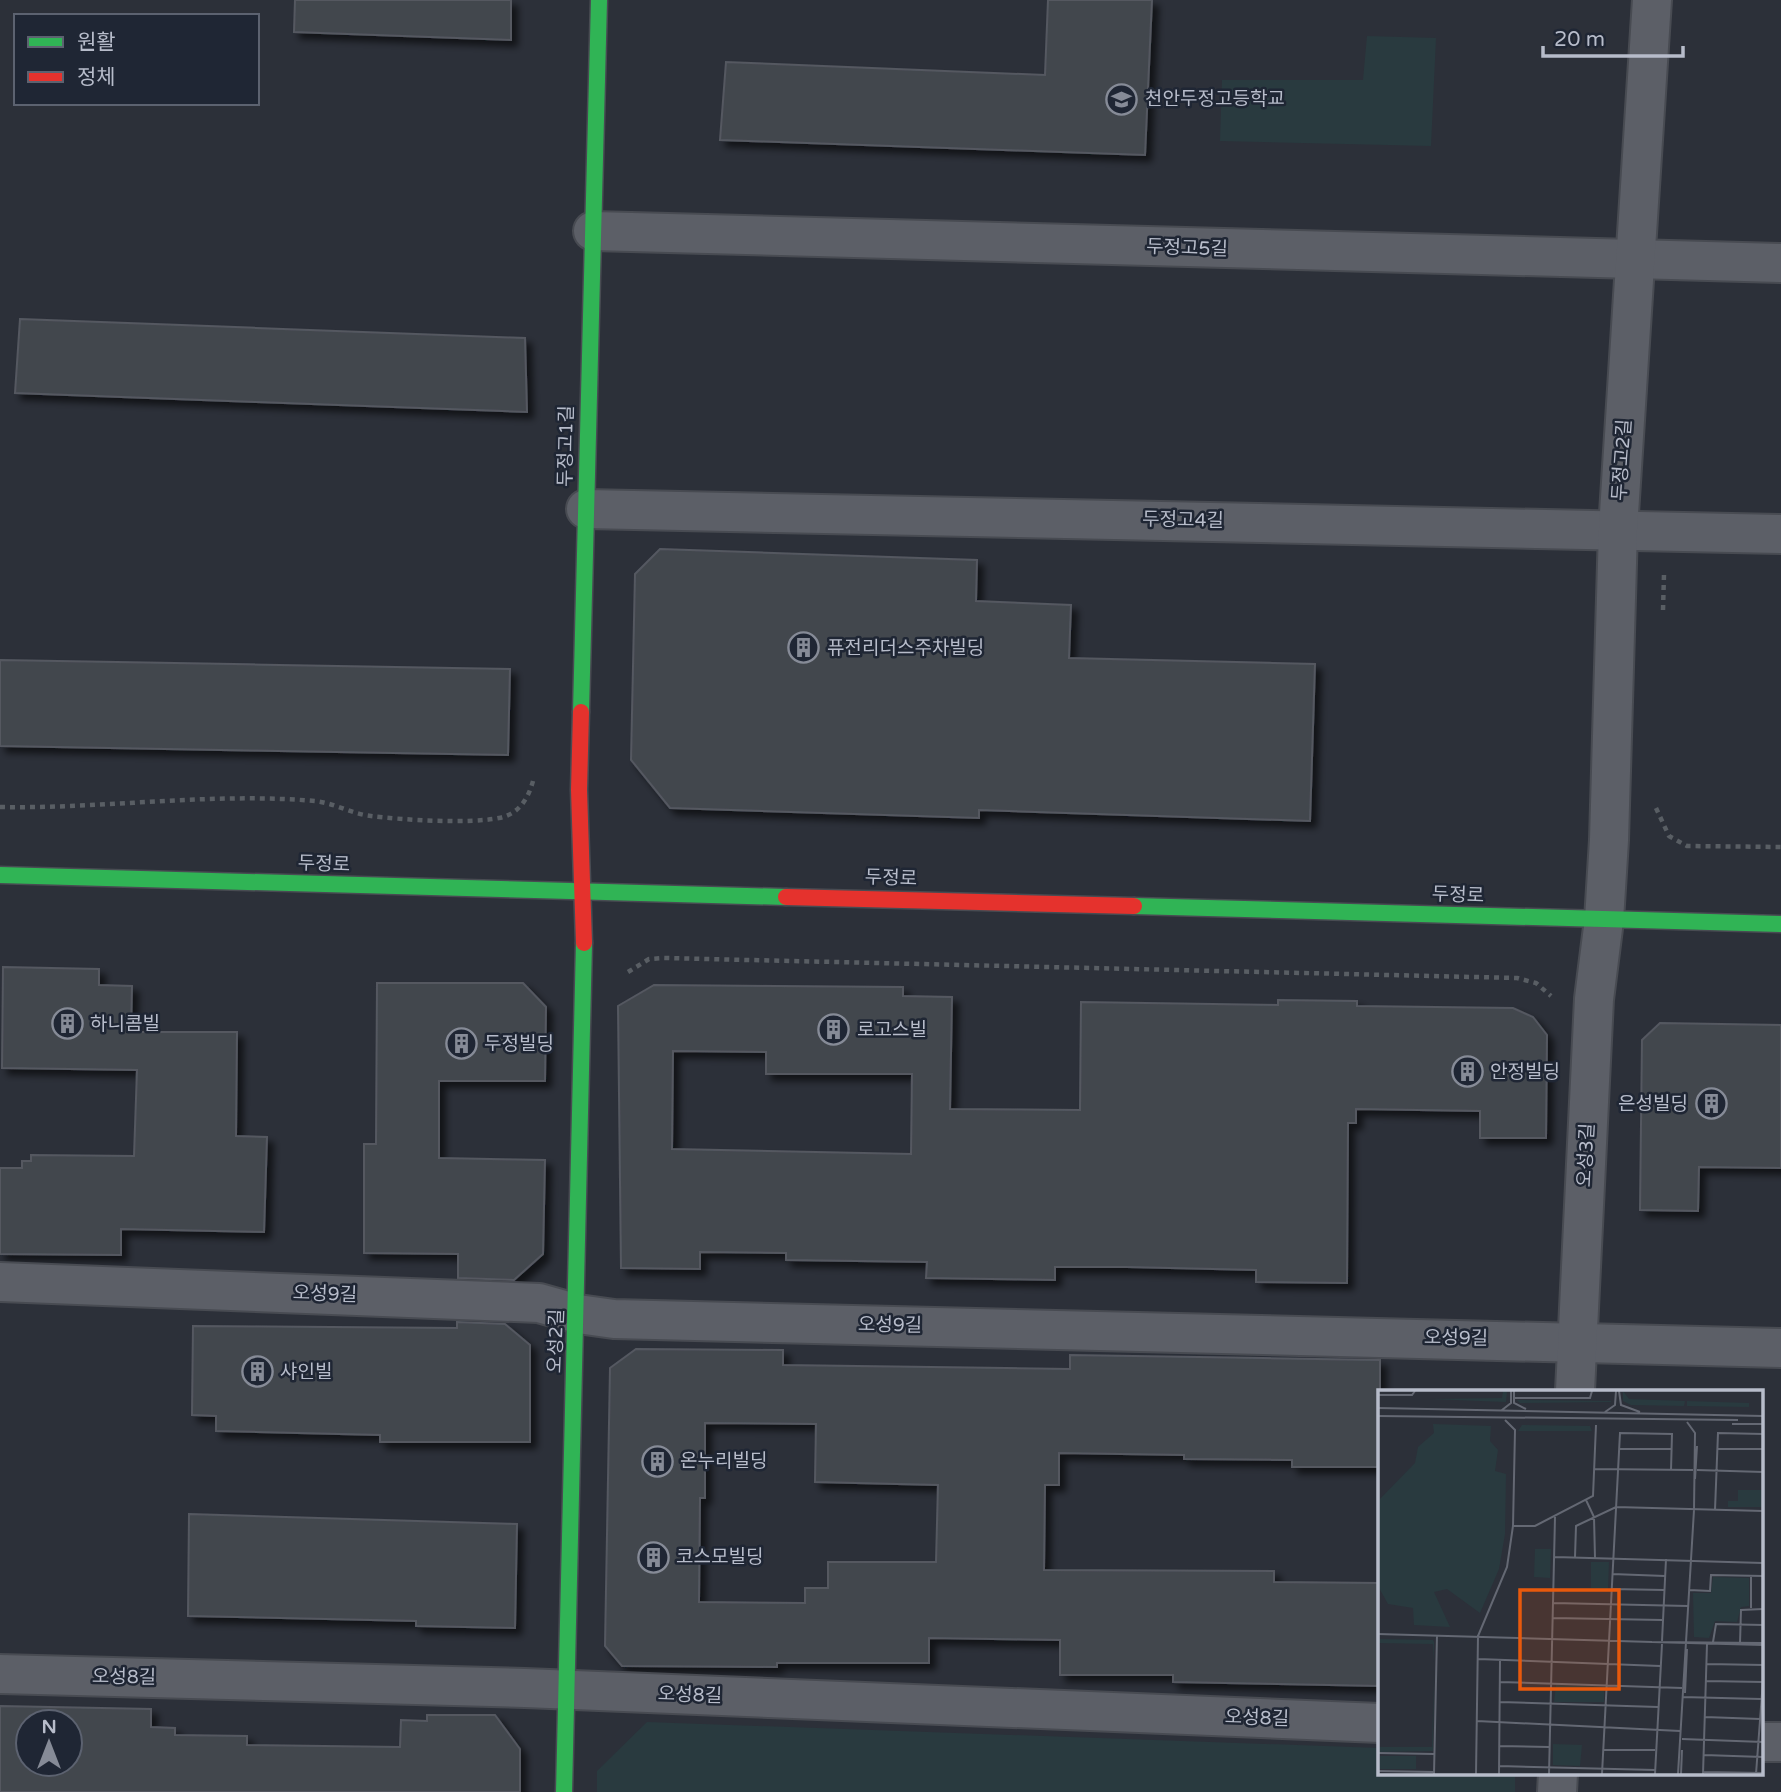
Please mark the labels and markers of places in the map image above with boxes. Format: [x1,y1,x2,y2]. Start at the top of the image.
school or university icon: 천안두정고등학교 [1105,82,1139,116]
place label: 천안두정고등학교 [1145,88,1285,110]
building icon: 퓨전리더스주차빌딩 [787,631,821,665]
place label: 퓨전리더스주차빌딩 [827,637,984,659]
building icon: 하니콤빌 [50,1007,84,1041]
place label: 하니콤빌 [90,1013,160,1035]
building icon: 로고스빌 [817,1013,851,1047]
place label: 로고스빌 [857,1019,927,1041]
building icon: 두정빌딩 [444,1027,478,1061]
place label: 두정빌딩 [484,1033,554,1055]
building icon: 안정빌딩 [1450,1055,1484,1089]
place label: 안정빌딩 [1490,1061,1560,1083]
building icon: 은성빌딩 [1694,1087,1728,1121]
place label: 은성빌딩 [1618,1093,1688,1115]
building icon: 샤인빌 [240,1355,274,1389]
place label: 샤인빌 [280,1361,332,1383]
building icon: 온누리빌딩 [640,1444,674,1478]
place label: 온누리빌딩 [680,1450,767,1472]
building icon: 코스모빌딩 [636,1540,670,1574]
place label: 코스모빌딩 [676,1546,763,1568]

